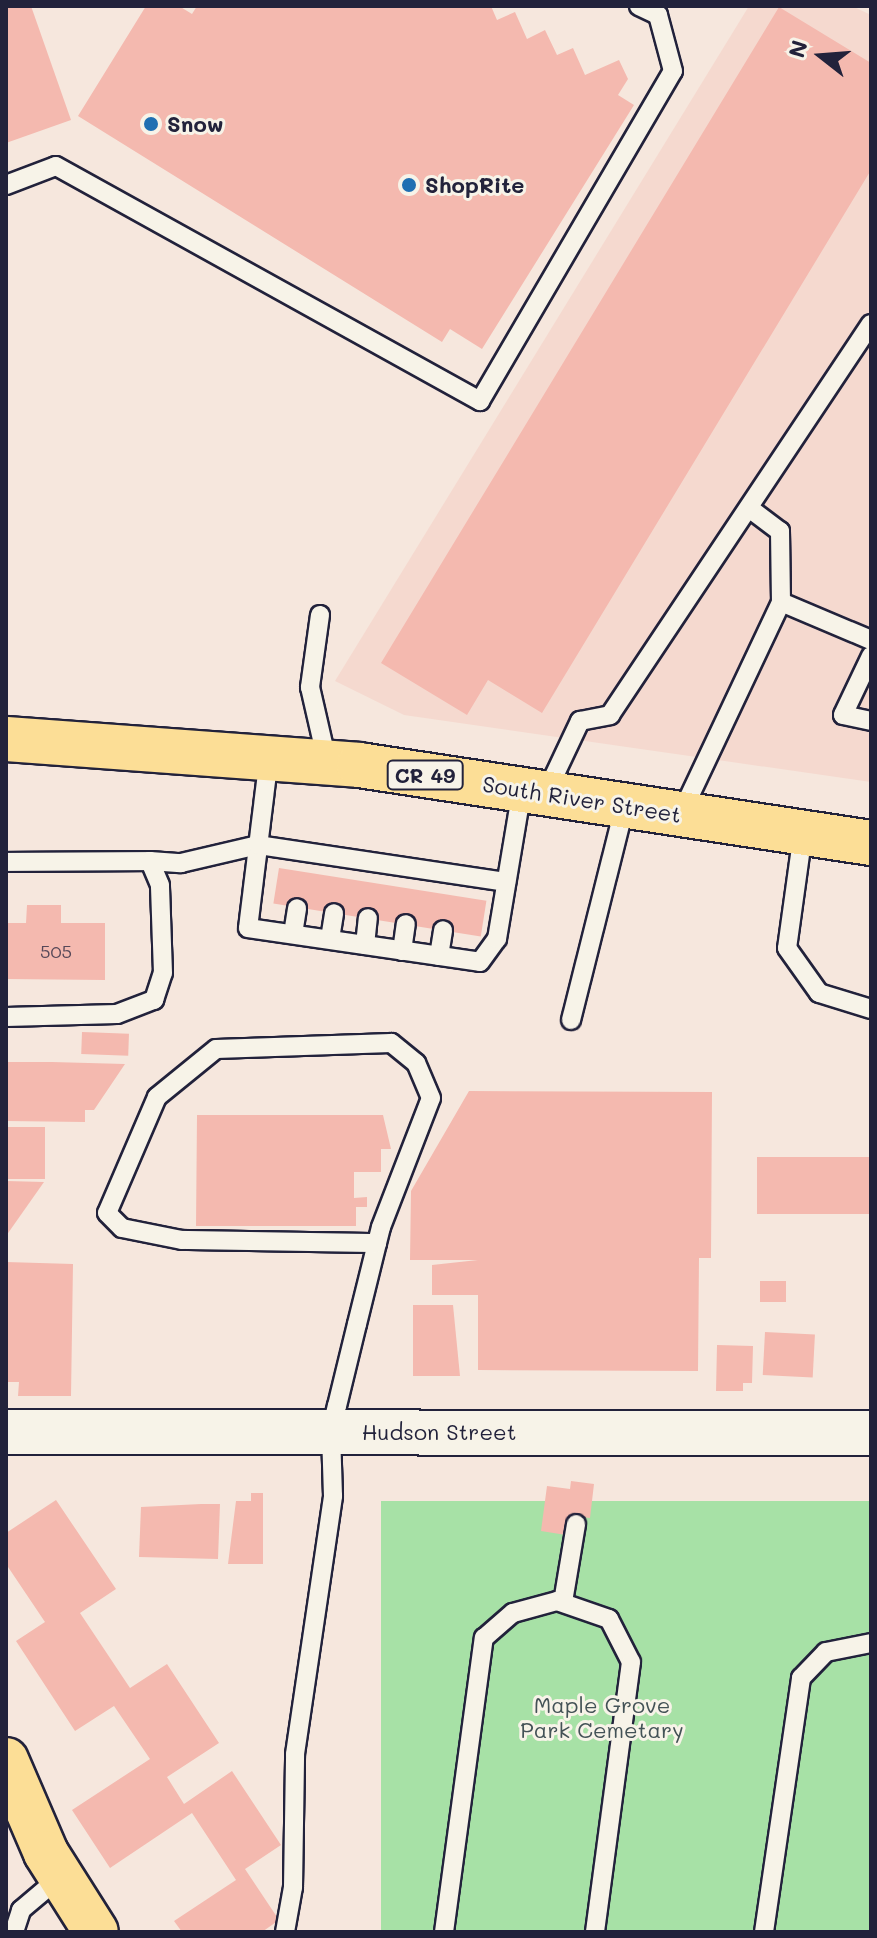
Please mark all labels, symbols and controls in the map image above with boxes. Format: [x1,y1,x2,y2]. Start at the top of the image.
north arrow [781,16,861,96]
text: N [781,37,814,61]
place label: Snow [167,111,224,137]
marker: Snow [142,115,160,133]
place label: ShopRite [425,172,524,198]
marker: ShopRite [400,176,418,194]
road number: CR 49 [385,759,465,791]
street label: South River Street [481,770,683,828]
house number: 505 [40,940,72,962]
street label: Hudson Street [362,1419,516,1445]
park label: Maple Grove Park Cemetary [520,1691,684,1742]

